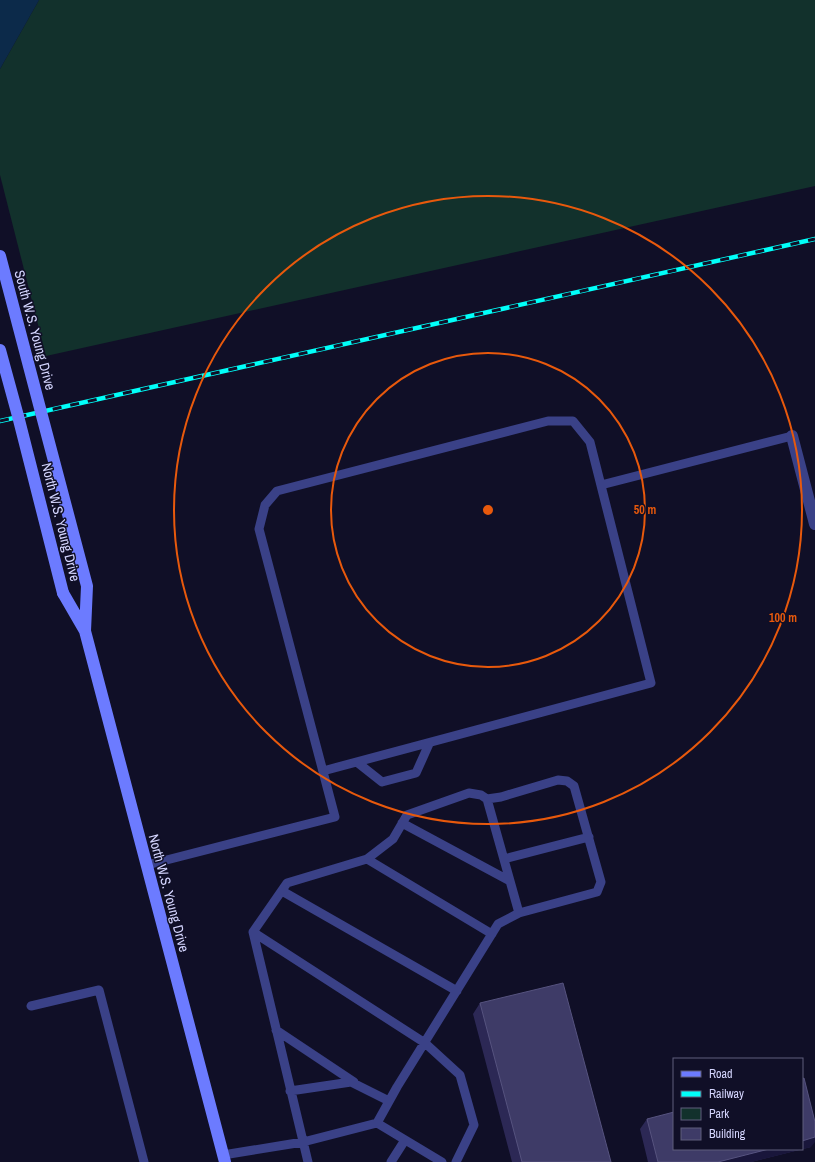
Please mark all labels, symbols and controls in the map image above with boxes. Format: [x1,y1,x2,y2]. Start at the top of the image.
street label: South W.S. Young Drive [10,268,60,392]
street label: North W.S. Young Drive [38,461,84,583]
text: 50 m [634,502,656,518]
centre of rings [481,503,495,517]
text: 100 m [769,610,797,626]
street label: North W.S. Young Drive [145,832,193,954]
legend [673,1058,803,1150]
text: Road [709,1066,733,1082]
text: Railway [709,1086,744,1102]
text: Park [709,1106,729,1122]
text: Building [709,1126,746,1142]

